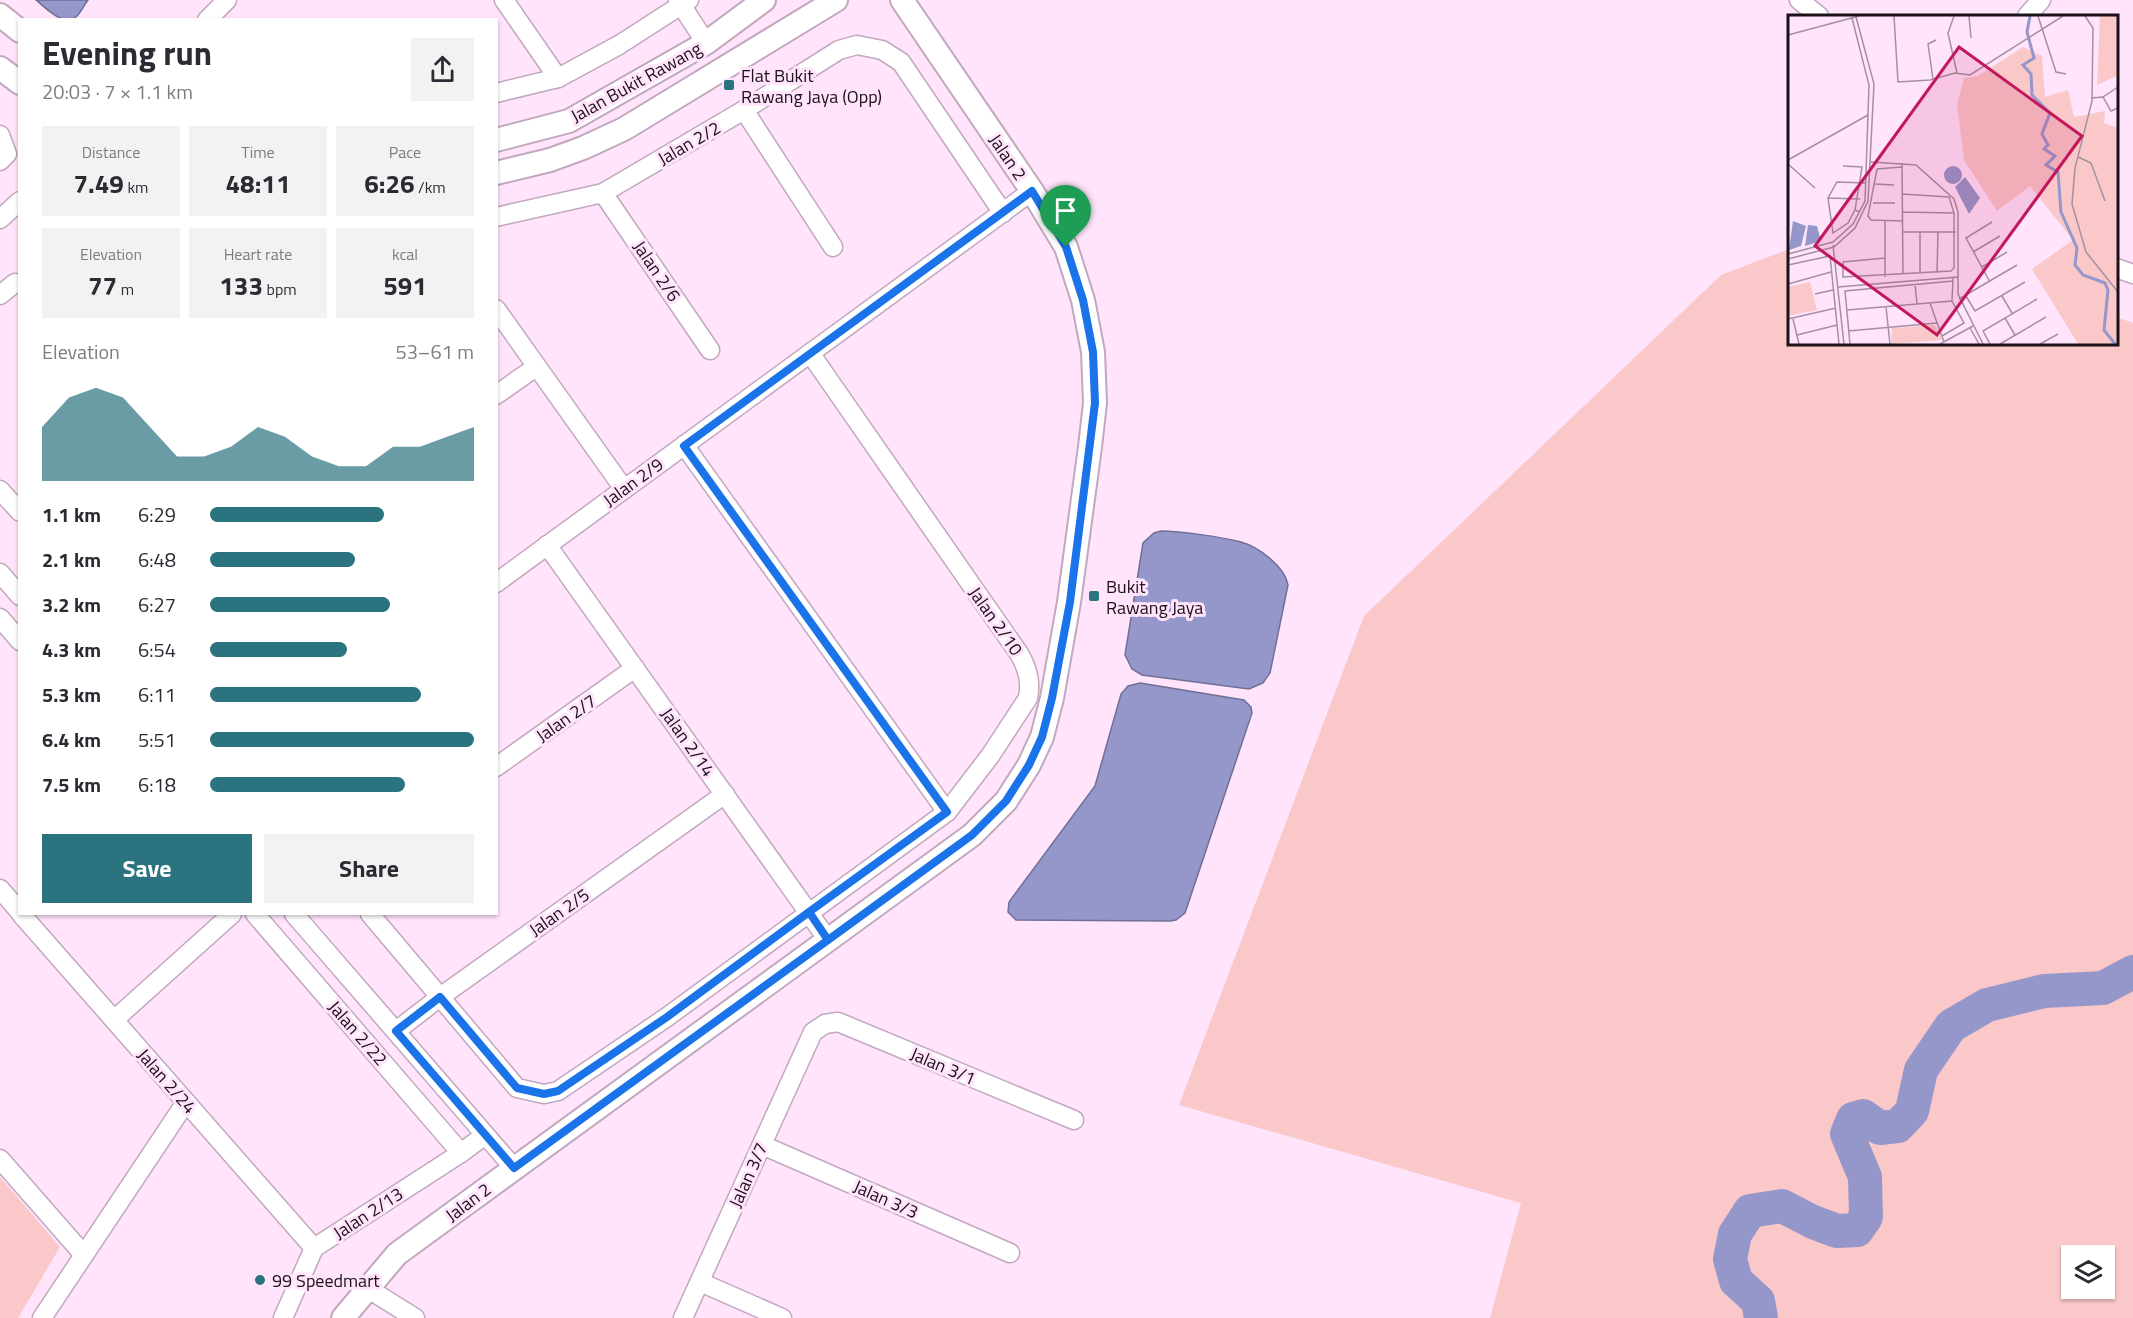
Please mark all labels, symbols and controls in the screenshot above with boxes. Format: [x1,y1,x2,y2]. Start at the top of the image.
inset map [1788,15,2118,345]
text: Evening run [42,28,212,78]
street label: Jalan Bukit Rawang [566,35,706,129]
button: share [411,38,474,101]
place label: Flat Bukit Rawang Jaya (Opp) [741,62,882,110]
text: 20:03 · 7 × 1.1 km [42,76,193,107]
marker: Flat Bukit Rawang Jaya (Opp) [722,78,736,92]
street label: Jalan 2/2 [653,114,725,172]
street label: Jalan 2 [983,128,1033,186]
text: Distance [82,140,140,164]
text: Time [241,140,275,164]
text: Pace [389,140,421,164]
text: 7.49 [74,164,124,203]
text: 48:11 [226,164,290,203]
text: 6:26 [364,164,415,203]
text: km [124,175,148,199]
text: /km [415,175,446,199]
pin [1040,185,1091,247]
icon: arrive [1049,194,1082,227]
street label: Jalan 2/6 [627,235,687,307]
text: Elevation [80,242,142,266]
text: Heart rate [224,242,292,266]
text: kcal [392,242,418,266]
text: 77 [88,266,117,305]
text: 133 [219,266,263,305]
text: 591 [383,266,427,305]
text: m [117,277,134,301]
text: bpm [263,277,297,301]
text: Elevation [42,336,120,367]
text: 53–61 m [395,336,474,367]
street label: Jalan 2/9 [597,451,669,513]
text: 1.1 km [42,499,101,530]
text: 6:29 [138,499,176,530]
text: 2.1 km [42,544,101,575]
text: 6:48 [138,544,176,575]
place label: Bukit Rawang Jaya [1106,573,1203,621]
street label: Jalan 2/10 [962,581,1030,661]
text: 3.2 km [42,589,101,620]
text: 6:27 [138,589,176,620]
marker: Bukit Rawang Jaya [1087,589,1101,603]
text: 4.3 km [42,634,101,665]
text: 6:54 [138,634,176,665]
text: 5.3 km [42,679,101,710]
text: 6:11 [138,679,176,710]
street label: Jalan 2/7 [530,687,602,749]
street label: Jalan 2/14 [654,702,722,782]
text: 6.4 km [42,724,101,755]
text: 5:51 [138,724,176,755]
text: 7.5 km [42,769,101,800]
text: 6:18 [138,769,176,800]
button: Save [42,834,252,903]
button: Share [264,834,474,903]
street label: Jalan 2/5 [523,881,595,943]
street label: Jalan 2/22 [322,994,394,1072]
street label: Jalan 3/1 [906,1040,980,1092]
street label: Jalan 2/24 [131,1042,203,1120]
street label: Jalan 3/7 [722,1138,774,1212]
street label: Jalan 3/3 [849,1173,923,1225]
street label: Jalan 2 [439,1176,497,1228]
street label: Jalan 2/13 [328,1180,408,1246]
map controls [2061,1245,2115,1299]
button: layers [2061,1245,2115,1299]
place label: 99 Speedmart [272,1267,380,1294]
marker: 99 Speedmart [253,1273,267,1287]

